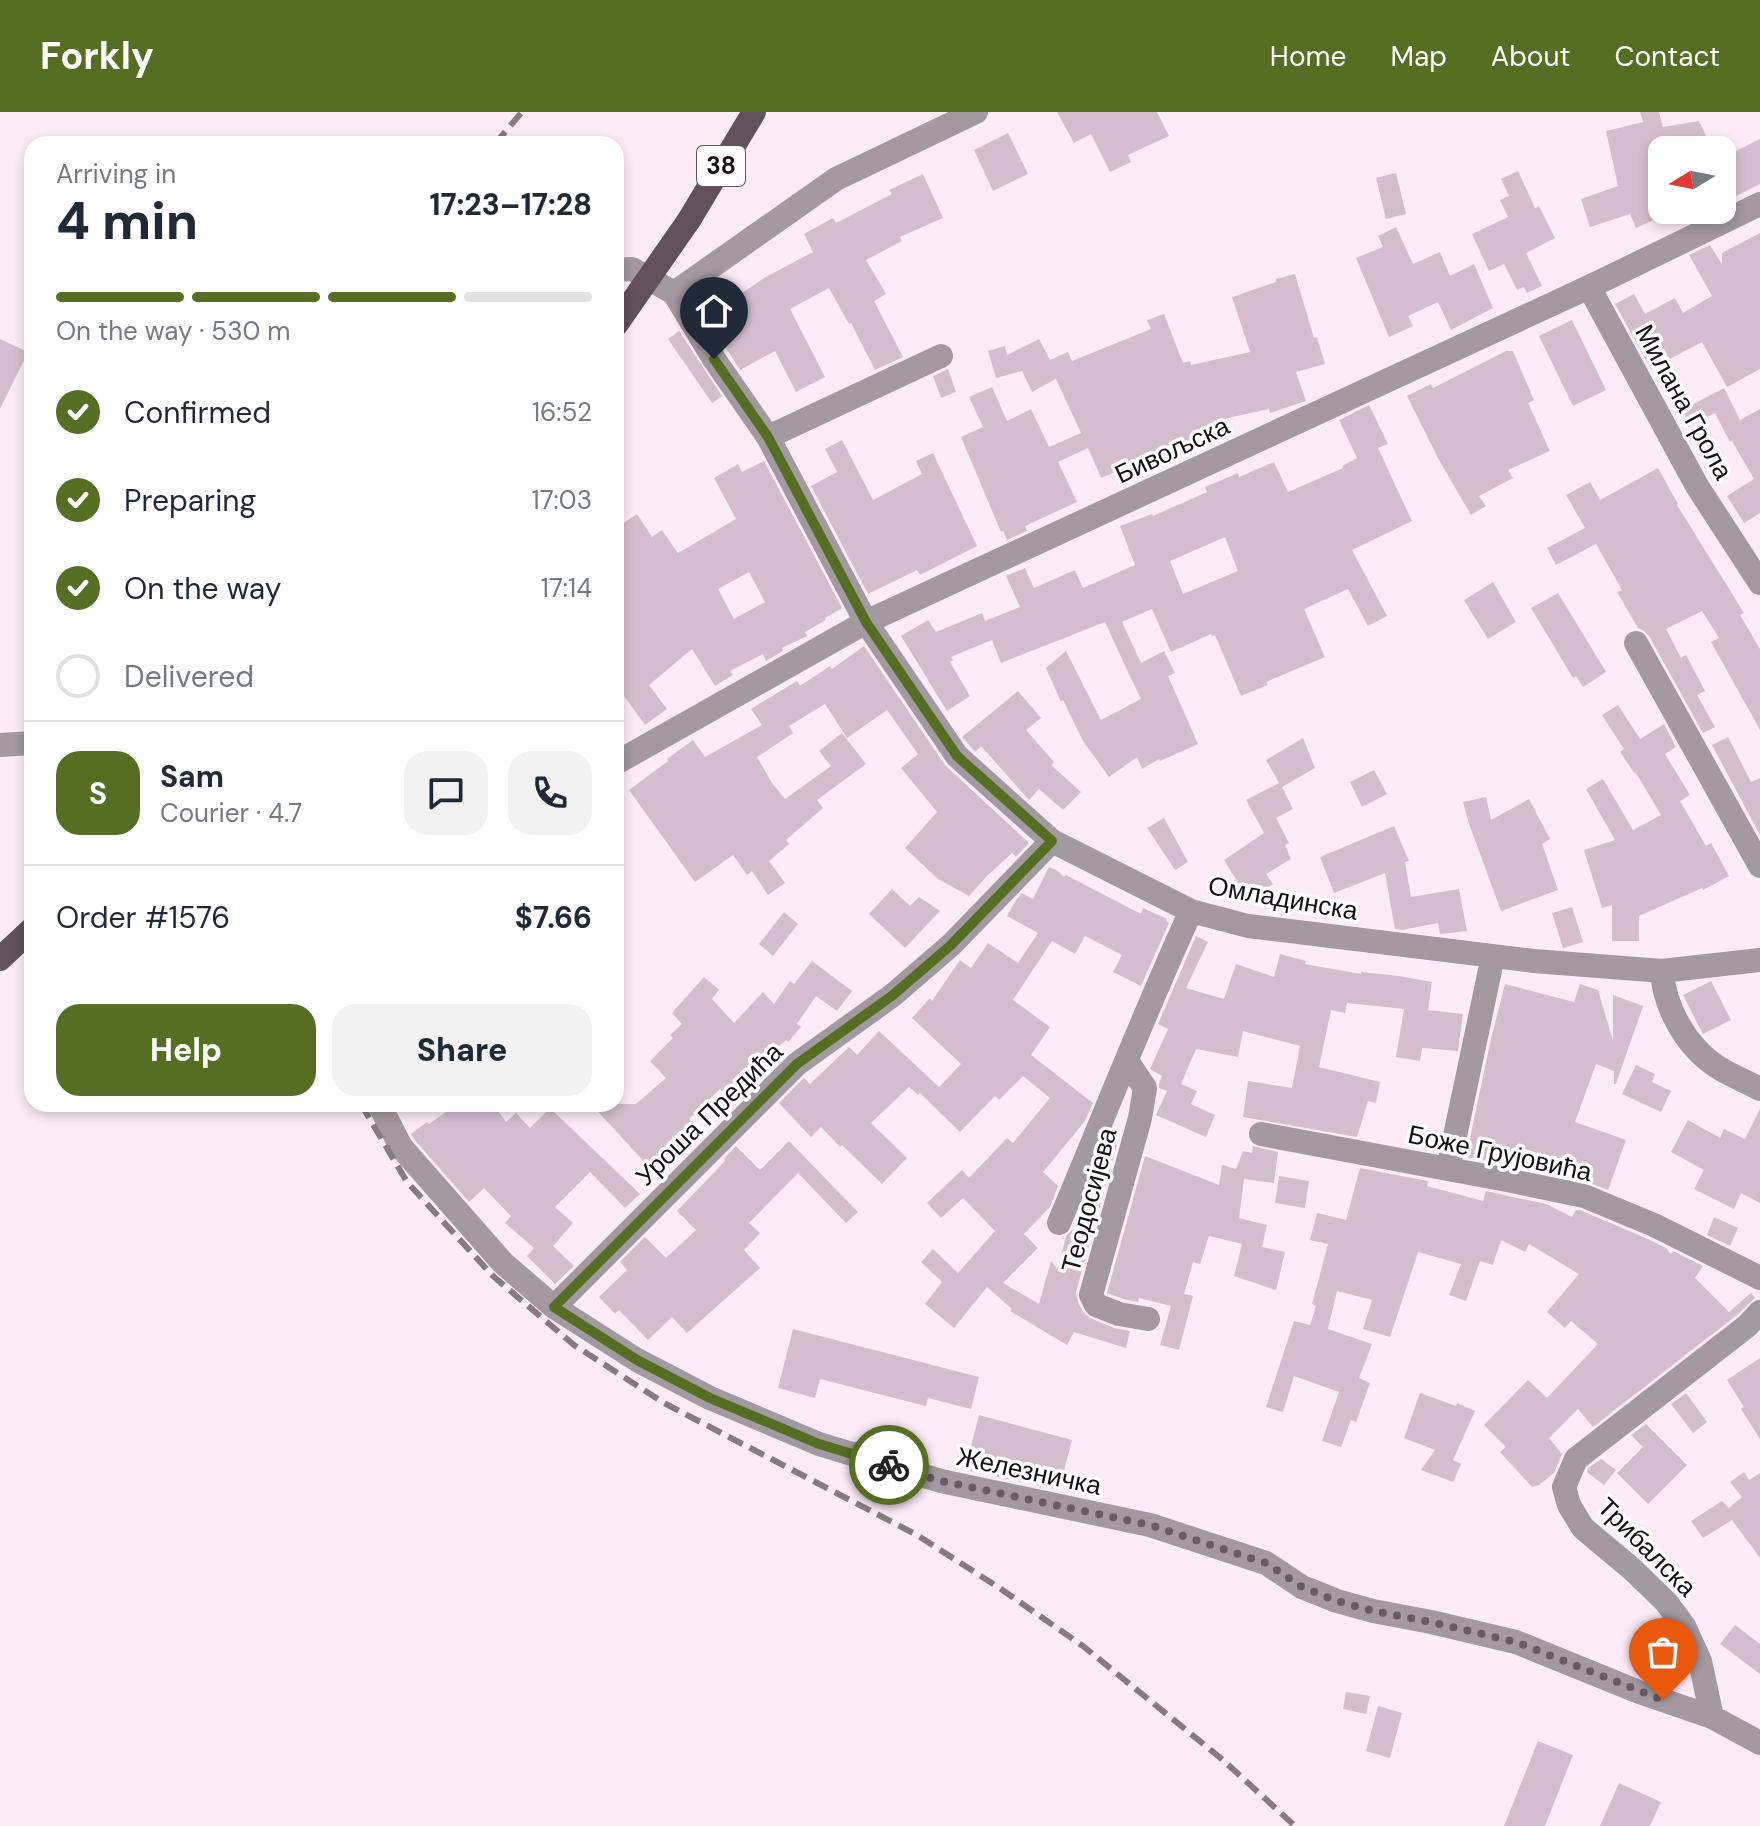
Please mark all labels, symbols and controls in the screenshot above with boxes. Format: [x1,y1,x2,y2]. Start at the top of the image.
text: Forkly [40,31,154,81]
text: Home [1270,38,1346,75]
text: Map [1390,38,1447,75]
text: About [1491,38,1570,75]
text: Contact [1614,38,1720,75]
north arrow [1648,136,1736,224]
map controls [1648,136,1736,224]
road number: 38 [697,146,745,186]
text: Arriving in [56,157,176,191]
text: 17:23–17:28 [429,185,592,224]
text: 4 min [56,187,198,255]
pin [680,277,748,359]
icon: home [692,289,736,333]
text: On the way · 530 m [56,314,290,348]
street label: Милана Грола [1627,318,1741,486]
icon: check [56,390,100,434]
text: Confirmed [124,393,271,432]
text: 16:52 [532,395,592,429]
street label: Бивољска [1109,408,1235,491]
icon: check [56,478,100,522]
text: Preparing [124,481,256,520]
text: 17:03 [532,483,592,517]
icon: check [56,566,100,610]
text: On the way [124,569,281,608]
text: 17:14 [541,571,592,605]
text: Delivered [124,657,254,696]
button: chat [404,751,488,835]
button: phone [508,751,592,835]
text: Sam [160,757,224,796]
text: S [89,774,107,813]
text: Courier · 4.7 [160,796,302,830]
street label: Омладинска [1206,868,1361,928]
text: Order #1576 [56,898,230,937]
text: $7.66 [515,898,592,937]
button: Help [56,1004,316,1096]
button: Share [332,1004,592,1096]
street label: Уроша Предића [628,1035,790,1193]
street label: Боже Грујовића [1405,1117,1596,1189]
street label: Теодосијева [1053,1124,1125,1276]
courier [849,1425,929,1505]
street label: Железничка [954,1439,1105,1503]
icon: bike [867,1443,911,1487]
street label: Трибалска [1590,1490,1704,1604]
pin [1629,1618,1697,1700]
icon: bag [1641,1630,1685,1674]

